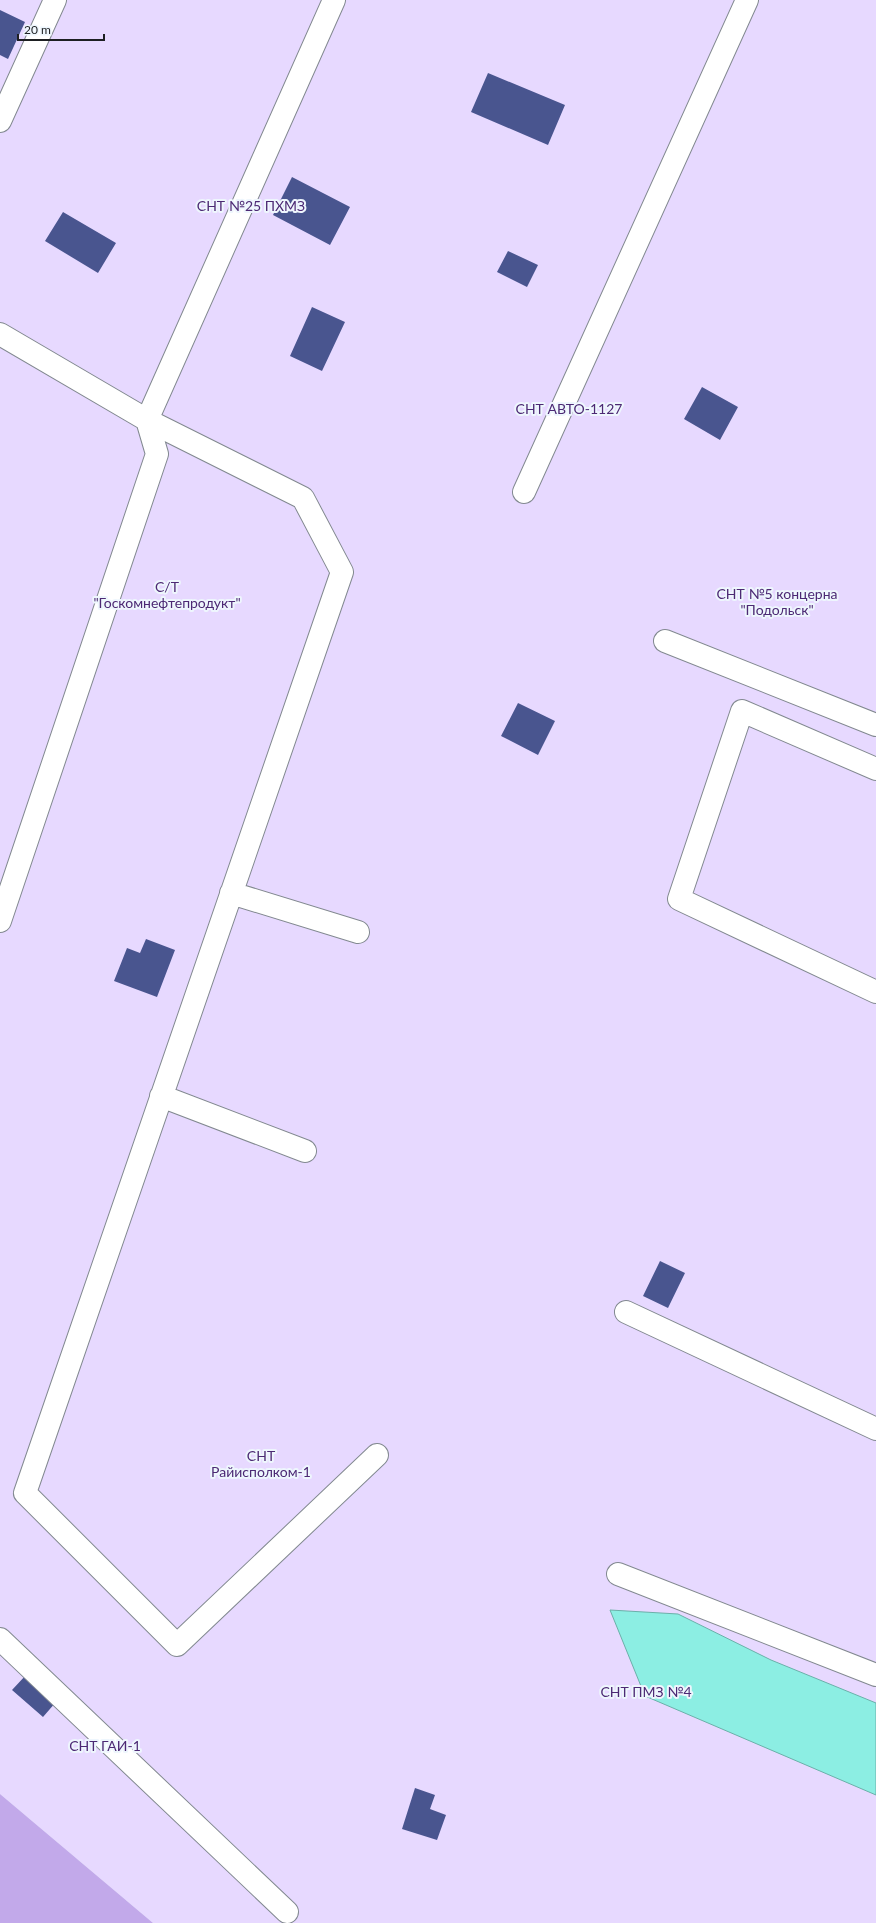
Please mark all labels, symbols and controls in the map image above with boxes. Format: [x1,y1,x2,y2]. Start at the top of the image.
scale bar [18,16,104,42]
text: 20 m [24,22,51,37]
park label: СНТ №25 ПХМЗ [197,197,305,214]
park label: СНТ АВТО-1127 [516,400,622,417]
park label: С/Т "Госкомнефтепродукт" [93,578,241,611]
park label: СНТ №5 концерна "Подольск" [716,585,838,618]
park label: СНТ Райисполком-1 [211,1447,311,1480]
park label: СНТ ПМЗ №4 [600,1683,692,1700]
park label: СНТ ГАИ-1 [69,1737,141,1754]

